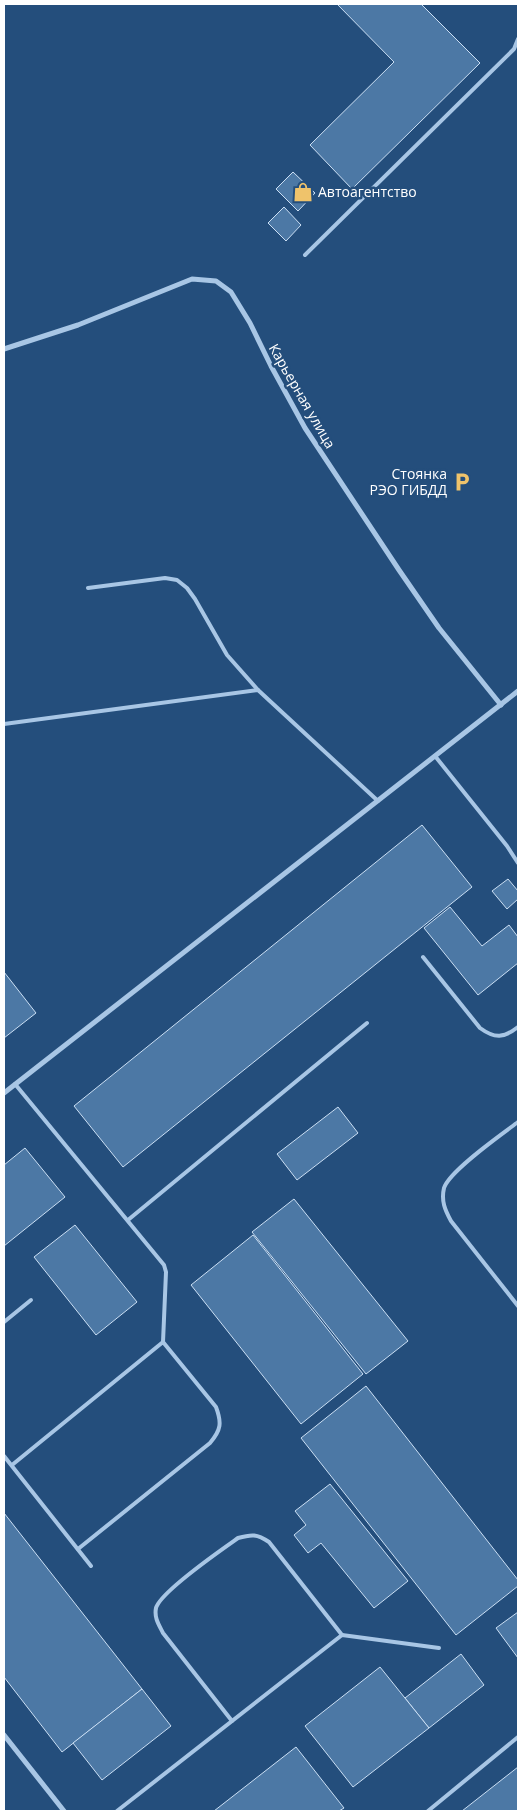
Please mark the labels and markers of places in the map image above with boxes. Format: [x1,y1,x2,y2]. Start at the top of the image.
shop icon: Автоагентство [292,181,314,203]
place label: Автоагентство [318,182,417,201]
place label: Стоянка РЭО ГИБДД [370,464,447,499]
parking icon: Стоянка РЭО ГИБДД [451,471,473,493]

